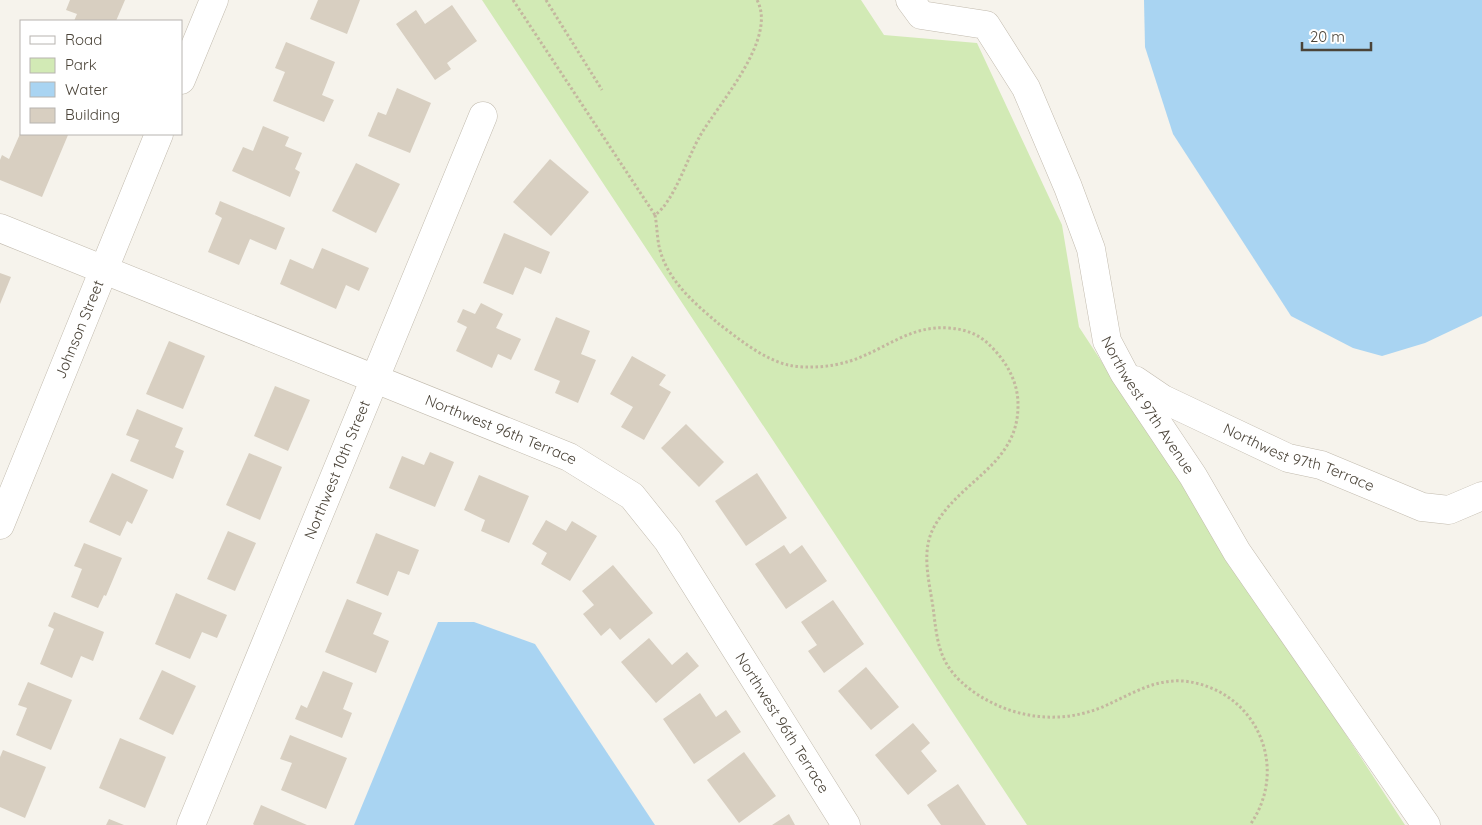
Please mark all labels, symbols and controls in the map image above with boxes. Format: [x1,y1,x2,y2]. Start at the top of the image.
legend [20,20,182,135]
scale bar [1302,20,1371,52]
text: 20 m [1310,27,1345,46]
text: Road [65,30,102,49]
text: Park [65,55,97,74]
text: Water [65,80,108,99]
text: Building [65,105,120,124]
street label: Johnson Street [50,277,108,381]
street label: Northwest 97th Avenue [1097,333,1199,478]
street label: Northwest 96th Terrace [422,390,581,469]
street label: Northwest 10th Street [300,397,374,542]
street label: Northwest 97th Terrace [1220,419,1377,495]
street label: Northwest 96th Terrace [731,649,834,797]

